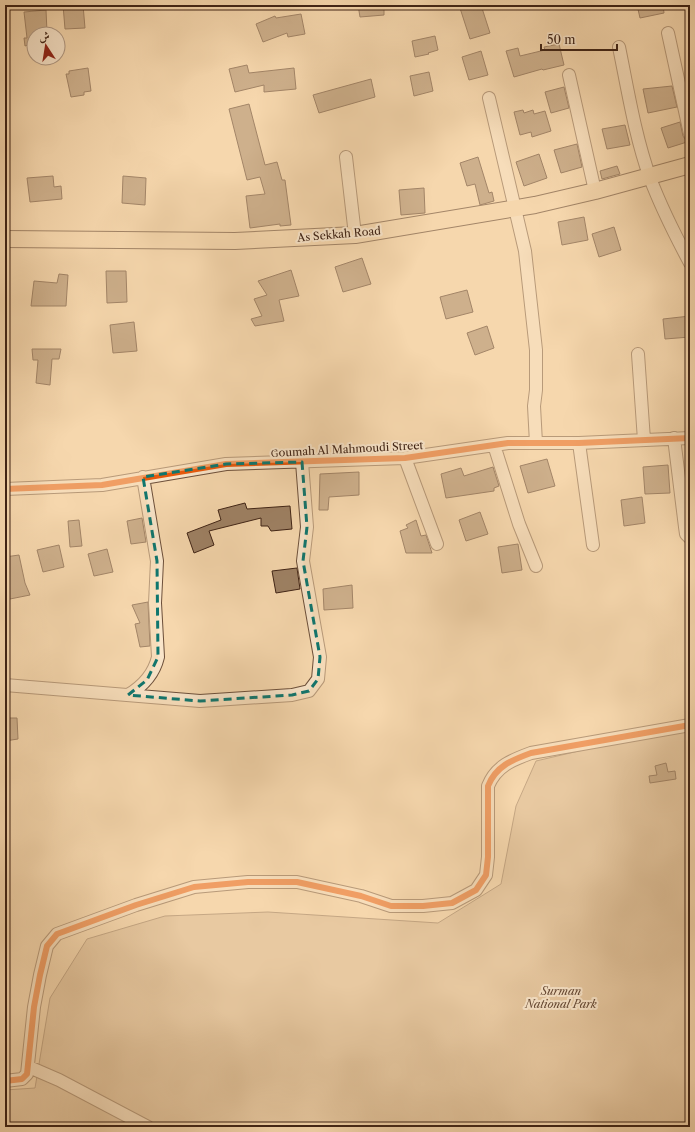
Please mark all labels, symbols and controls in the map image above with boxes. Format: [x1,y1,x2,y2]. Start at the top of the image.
north arrow [26,26,66,66]
scale bar [541,26,617,52]
text: ش [37,28,51,44]
text: 50 m [547,32,576,47]
street label: As Sekkah Road [296,223,382,245]
street label: Ḡoumah Al Mahmoudi Street [270,438,424,460]
park label: Surman National Park [524,984,597,1011]

